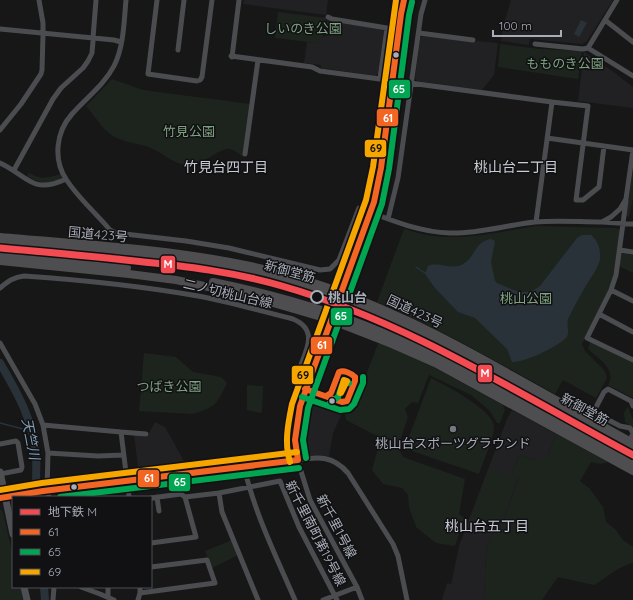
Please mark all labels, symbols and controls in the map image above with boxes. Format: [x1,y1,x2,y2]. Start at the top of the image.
scale bar [493,12,561,38]
text: 100 m [499,18,532,33]
park label: しいのき公園 [264,20,342,36]
unlabelled marker [391,50,401,60]
park label: もものき公園 [526,55,604,71]
line badge: 65 [388,79,411,99]
text: 65 [393,82,405,96]
line badge: 61 [376,108,399,127]
text: 61 [383,111,393,125]
park label: 竹見公園 [163,123,215,139]
line badge: 69 [364,139,387,158]
text: 69 [370,141,382,155]
district label: 竹見台四丁目 [184,158,268,176]
district label: 桃山台二丁目 [474,158,558,176]
street label: 国道423号 [67,223,129,245]
line badge: M [160,255,176,274]
text: M [163,257,173,271]
street label: 新御堂筋 [263,257,317,285]
street label: 二ノ切桃山台線 [182,275,274,311]
place label: 桃山台 [328,289,367,305]
marker: 桃山台 [310,290,324,304]
park label: 桃山公園 [500,290,552,306]
street label: 国道423号 [384,291,446,331]
line badge: 65 [330,307,353,326]
text: 65 [335,309,347,323]
line badge: 61 [310,336,333,355]
text: 61 [317,338,327,352]
line badge: M [477,364,493,383]
line badge: 69 [291,365,314,385]
text: M [480,366,490,380]
text: 69 [297,368,309,382]
park label: つばき公園 [136,378,202,394]
street label: 新御堂筋 [558,389,612,429]
unlabelled marker [327,396,337,406]
water label: 天竺川 [18,417,44,463]
marker: 桃山台スポーツグラウンド [448,424,458,434]
place label: 桃山台スポーツグラウンド [375,435,531,451]
line badge: 61 [137,469,160,488]
text: 61 [144,471,154,485]
line badge: 65 [168,473,191,492]
text: 65 [174,475,186,489]
street label: 新千里南町第19号線 [283,478,349,588]
unlabelled marker [69,482,79,492]
street label: 新千里1号線 [314,491,360,561]
legend [12,496,152,588]
text: 地下鉄 M [48,504,97,519]
district label: 桃山台五丁目 [445,517,529,535]
text: 61 [48,524,59,539]
text: 65 [48,544,61,559]
text: 69 [48,564,61,579]

